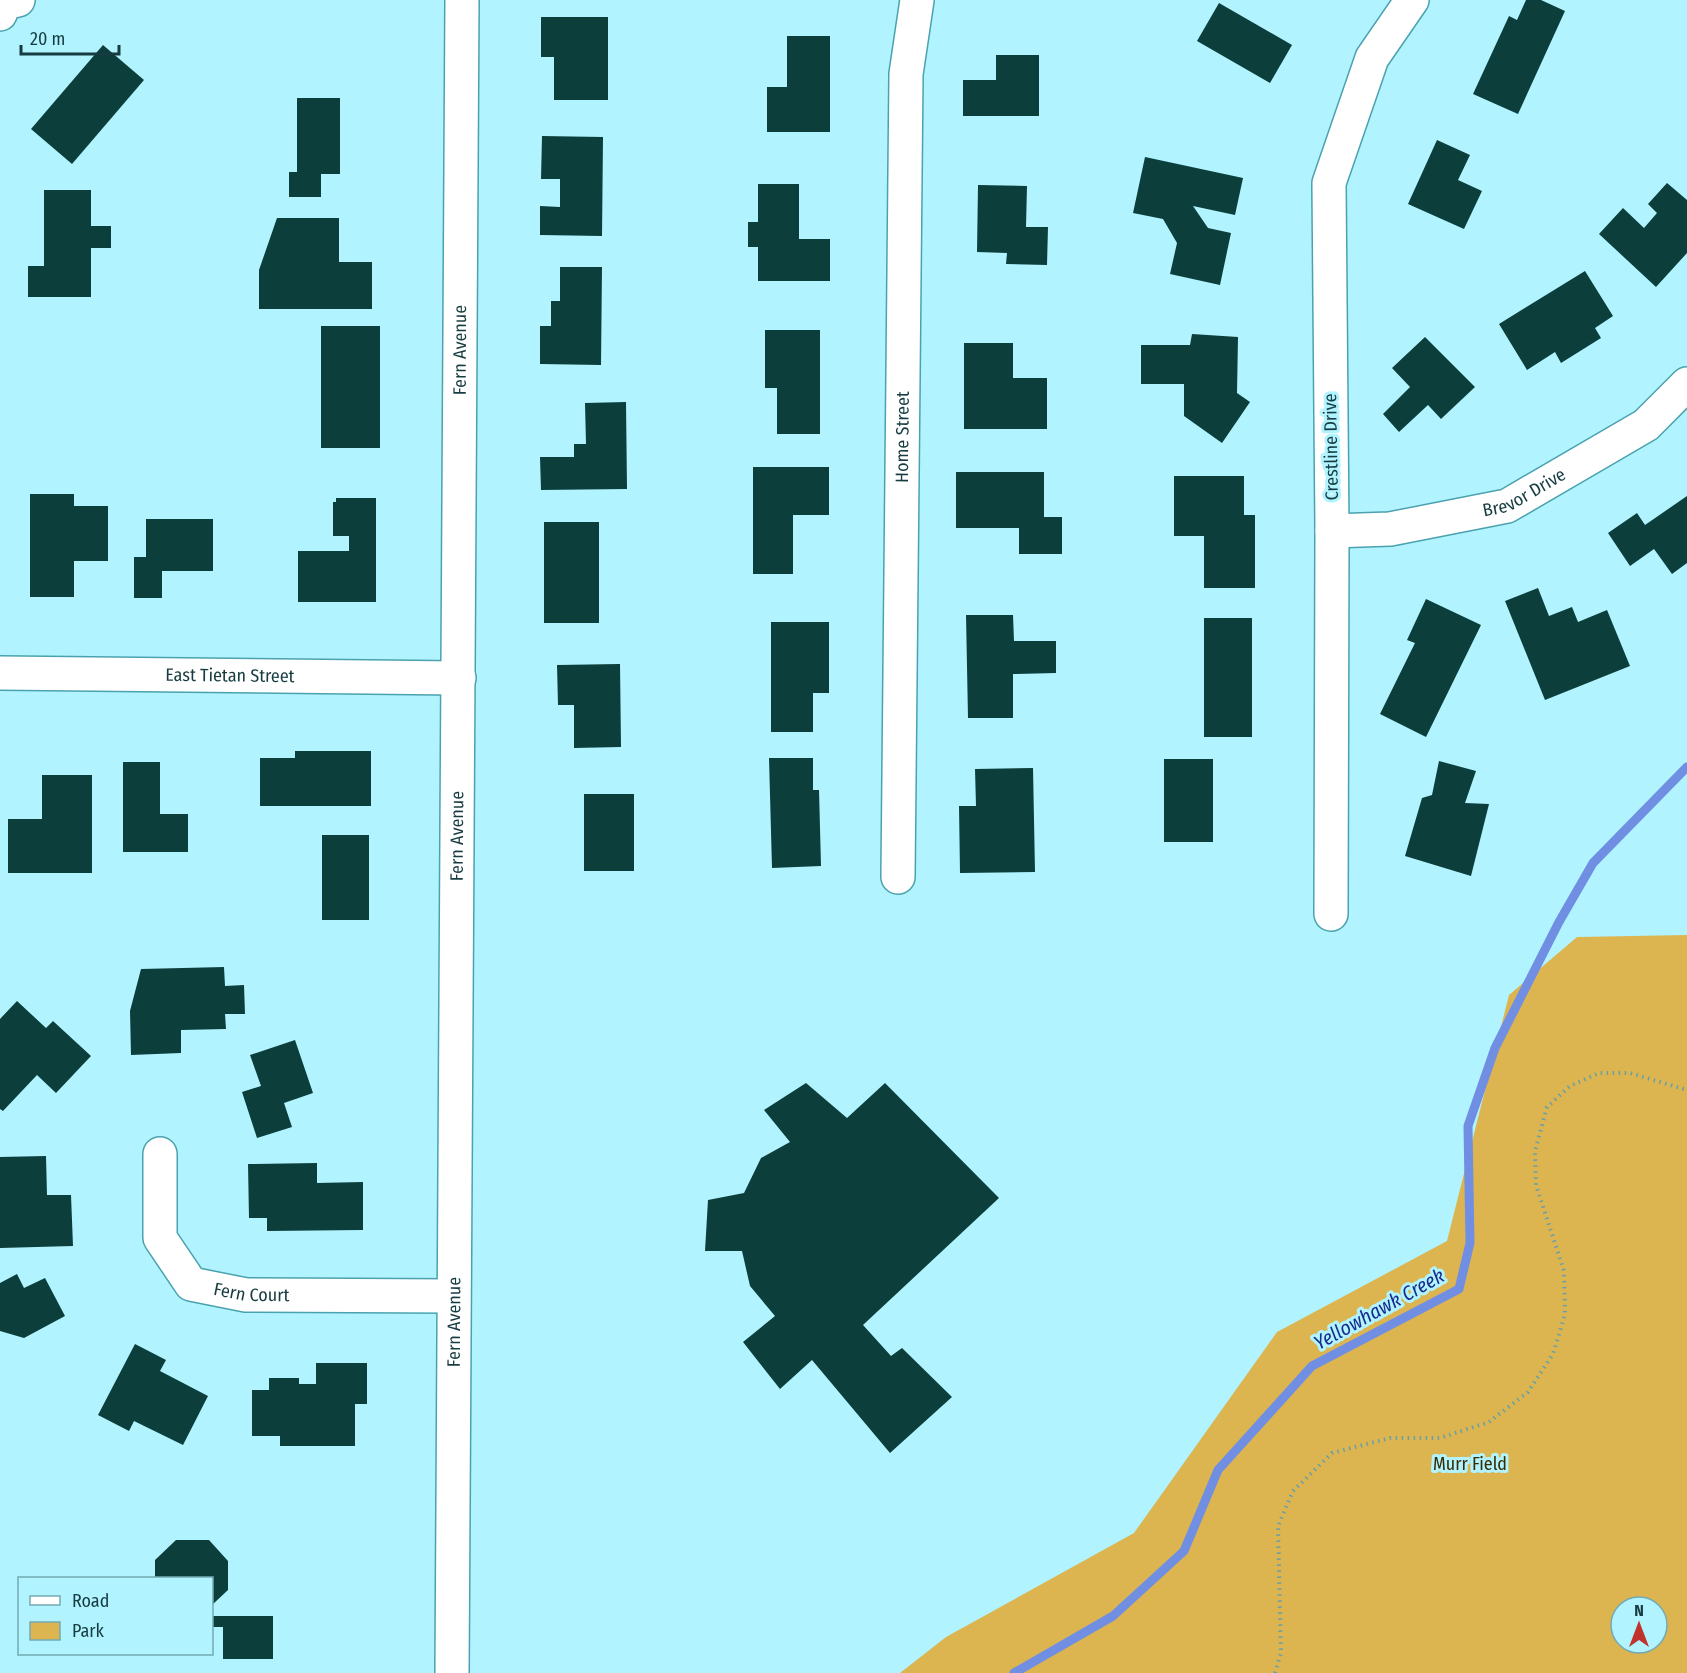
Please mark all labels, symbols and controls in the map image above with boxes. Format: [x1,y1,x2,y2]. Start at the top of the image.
scale bar [21,18,118,56]
text: 20 m [30,28,65,50]
street label: Fern Avenue [449,305,471,395]
street label: Home Street [891,391,914,483]
street label: Crestline Drive [1319,393,1343,501]
street label: Brevor Drive [1481,463,1570,522]
street label: East Tietan Street [165,664,295,687]
street label: Fern Avenue [446,791,468,881]
water label: Yellowhawk Creek [1310,1263,1448,1355]
street label: Fern Avenue [443,1277,465,1367]
street label: Fern Court [212,1278,290,1306]
park label: Murr Field [1433,1453,1507,1475]
legend [18,1577,213,1655]
text: Road [72,1590,109,1612]
north arrow [1609,1595,1669,1655]
text: N [1634,1601,1644,1620]
text: Park [72,1620,105,1642]

